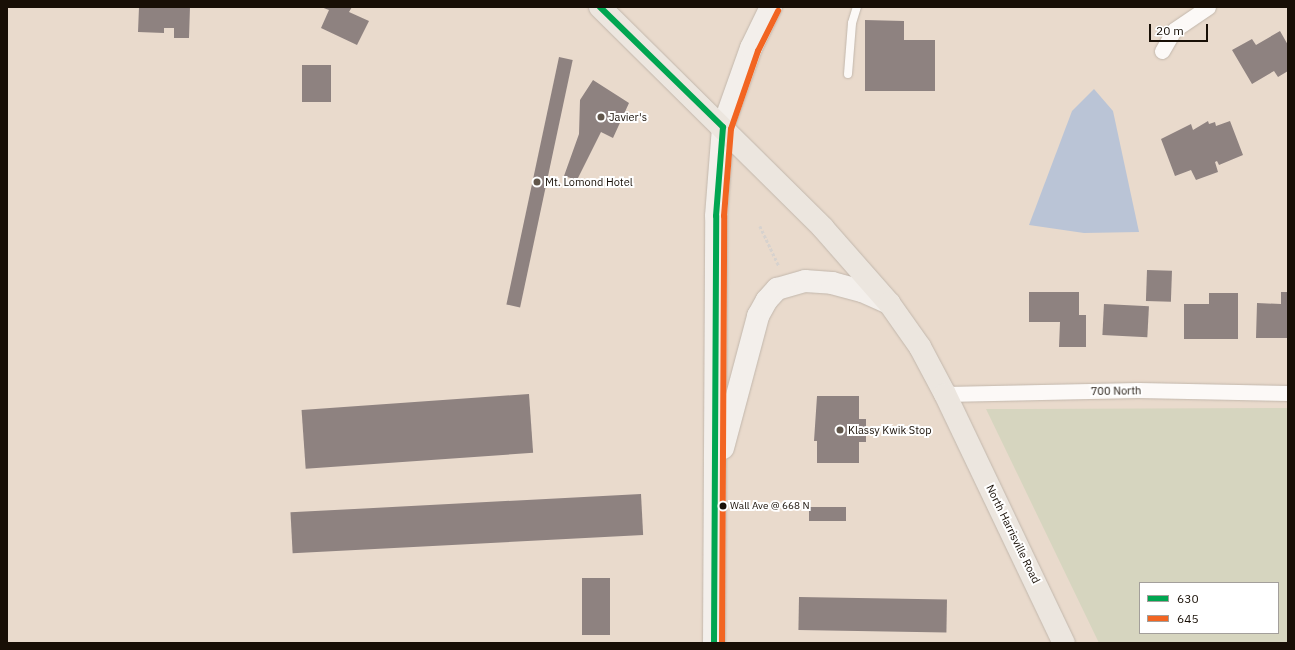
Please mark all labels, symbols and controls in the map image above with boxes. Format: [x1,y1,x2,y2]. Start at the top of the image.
scale bar [1151,16,1210,42]
text: 20 m [1156,23,1184,38]
place label: Javier's [609,110,647,124]
marker: Javier's [596,112,606,122]
place label: Mt. Lomond Hotel [545,175,633,189]
marker: Mt. Lomond Hotel [532,177,542,187]
street label: 700 North [1091,384,1141,398]
place label: Klassy Kwik Stop [848,423,932,437]
marker: Klassy Kwik Stop [835,425,845,435]
street label: North Harrisville Road [983,482,1043,586]
place label: Wall Ave @ 668 N [730,500,809,512]
marker: Wall Ave @ 668 N [718,501,728,511]
legend [1139,582,1279,634]
text: 630 [1177,591,1199,606]
text: 645 [1177,611,1199,626]

